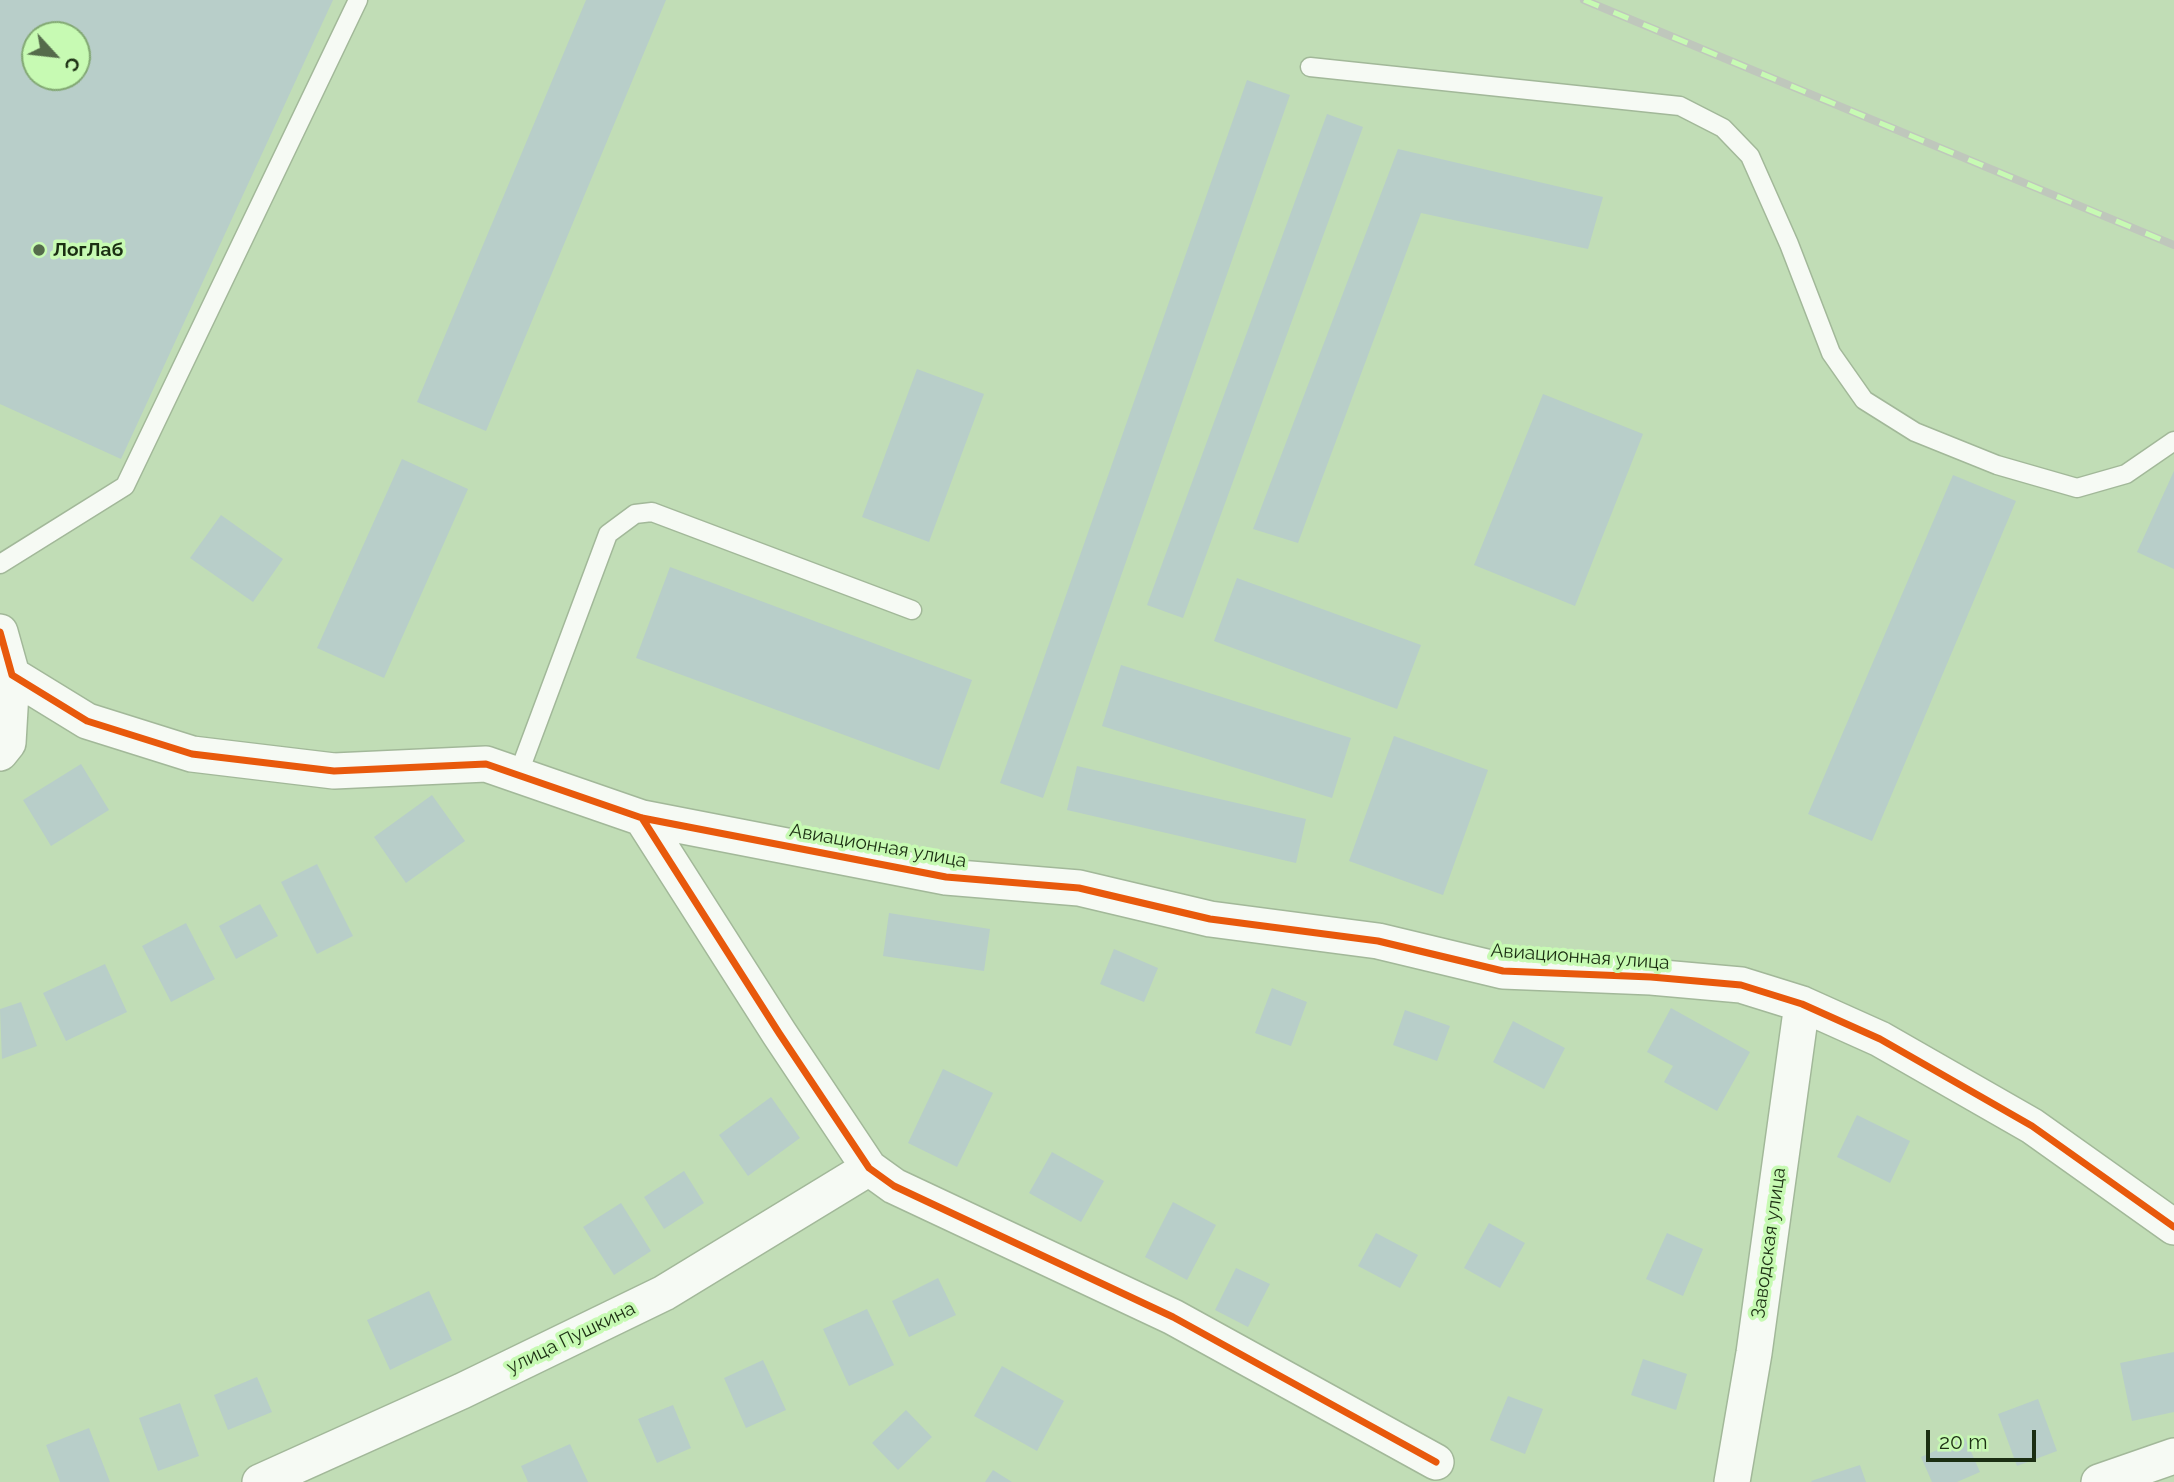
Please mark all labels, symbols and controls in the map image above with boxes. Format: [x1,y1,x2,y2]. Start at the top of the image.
north arrow [21,21,91,91]
text: С [60,54,86,75]
place label: ЛогЛаб [53,239,123,261]
marker: ЛогЛаб [31,242,47,258]
street label: Авиационная улица [788,819,968,873]
street label: Авиационная улица [1490,939,1670,975]
street label: Заводская улица [1747,1166,1791,1320]
street label: улица Пушкина [503,1297,639,1379]
scale bar [1929,1416,2039,1460]
text: 20 m [1939,1429,1987,1454]

